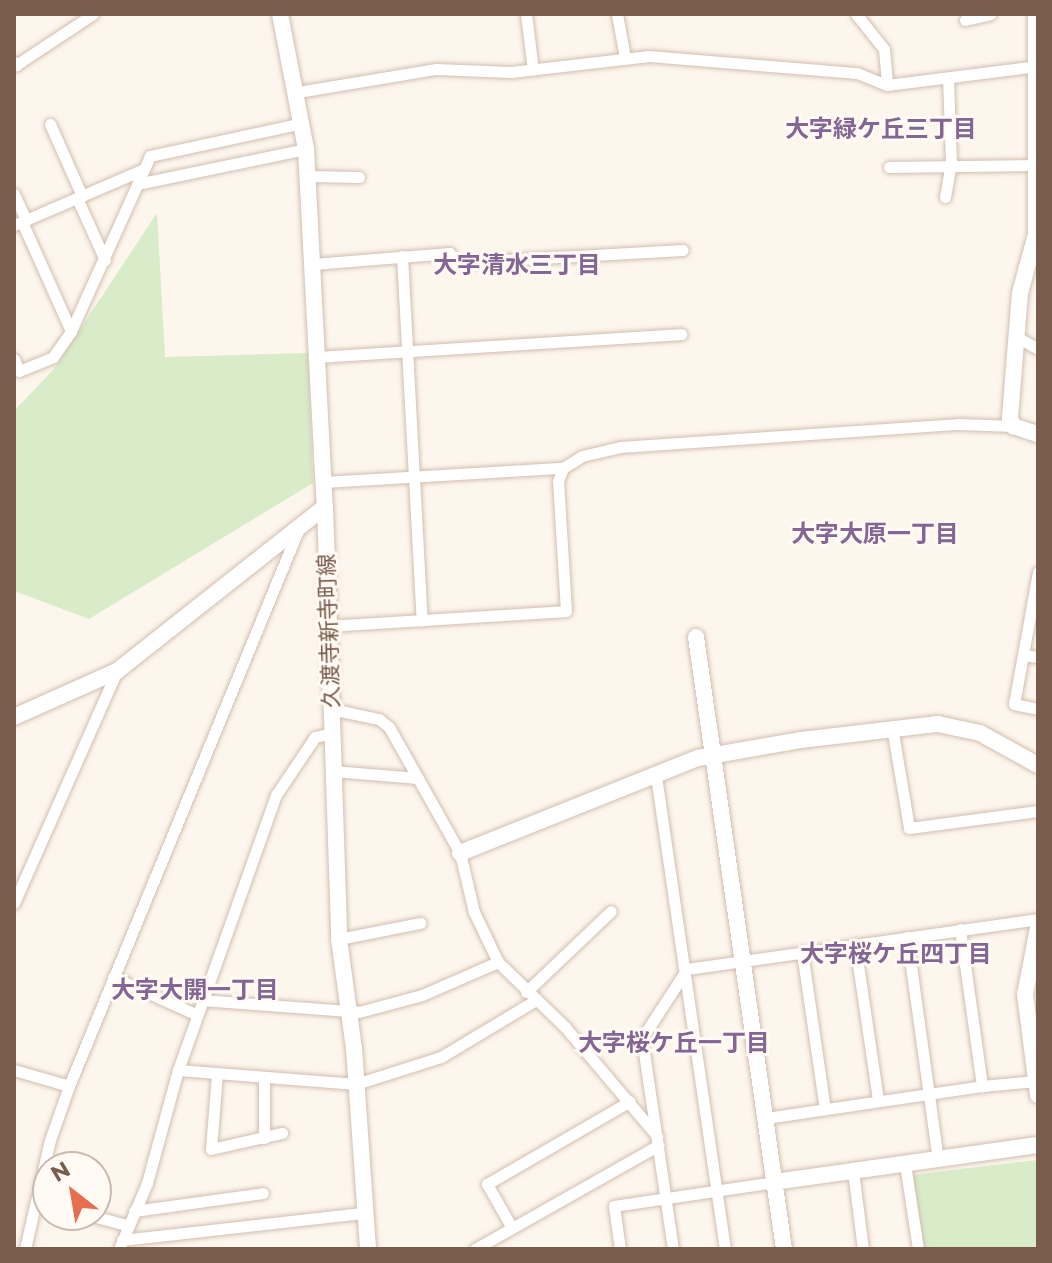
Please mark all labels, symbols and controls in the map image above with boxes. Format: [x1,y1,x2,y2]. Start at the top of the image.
district label: 大字緑ケ丘三丁目 [785,115,977,143]
district label: 大字清水三丁目 [433,251,601,279]
district label: 大字大原一丁目 [791,520,959,548]
street label: 久渡寺新寺町線 [313,554,345,708]
district label: 大字桜ケ丘四丁目 [800,940,992,968]
district label: 大字大開一丁目 [111,976,279,1004]
district label: 大字桜ケ丘一丁目 [578,1029,770,1057]
north arrow [32,1151,112,1231]
text: N [46,1156,75,1188]

